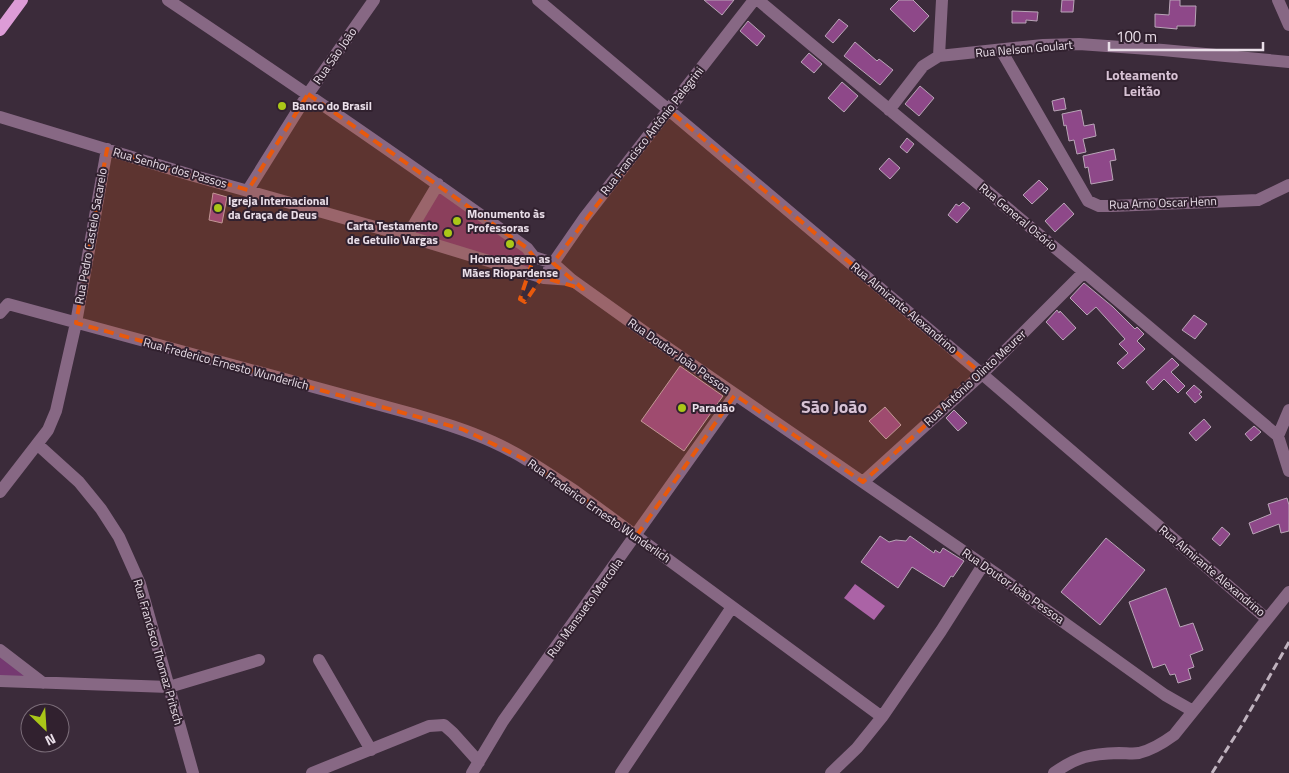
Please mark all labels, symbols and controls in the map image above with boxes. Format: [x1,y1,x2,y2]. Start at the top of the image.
scale bar [1109,20,1263,52]
street label: Rua São João [308,23,361,88]
text: 100 m [1116,25,1157,48]
street label: Rua Nelson Goulart [975,35,1074,62]
street label: Rua Francisco Antônio Pelegrini [595,62,708,199]
district label: Loteamento Leitão [1106,64,1178,101]
place label: Banco do Brasil [292,96,372,115]
marker: Banco do Brasil [276,100,288,112]
street label: Rua Senhor dos Passos [111,142,230,193]
street label: Rua Pedro Castelo Sacarelo [69,166,112,305]
street label: Rua General Osório [975,178,1062,255]
place label: Igreja Internacional da Graça de Deus [228,191,329,224]
street label: Rua Arno Oscar Henn [1109,191,1217,214]
marker: Igreja Internacional da Graça de Deus [212,202,224,214]
place label: Monumento às Professoras [467,204,545,237]
marker: Monumento às Professoras [451,215,463,227]
place label: Carta Testamento de Getulio Vargas [346,216,438,249]
marker: Carta Testamento de Getulio Vargas [442,227,454,239]
marker: Homenagem as Mães Riopardense [504,238,516,250]
place label: Homenagem as Mães Riopardense [462,249,558,282]
street label: Rua Almirante Alexandrino [847,257,962,358]
street label: Rua Doutor João Pessoa [624,313,735,398]
street label: Rua Antônio Olinto Meurer [919,325,1030,430]
street label: Rua Frederico Ernesto Wunderlich [141,332,311,395]
district label: São João [801,393,867,420]
place label: Paradão [692,398,735,417]
marker: Paradão [676,402,688,414]
street label: Rua Frederico Ernesto Wunderlich [524,454,675,567]
street label: Rua Almirante Alexandrino [1155,520,1270,621]
street label: Rua Doutor João Pessoa [958,543,1069,628]
street label: Rua Mansueto Marcolla [542,554,627,662]
street label: Rua Francisco Thomaz Pritsch [129,577,188,727]
north arrow [20,703,70,753]
text: N [42,729,60,752]

